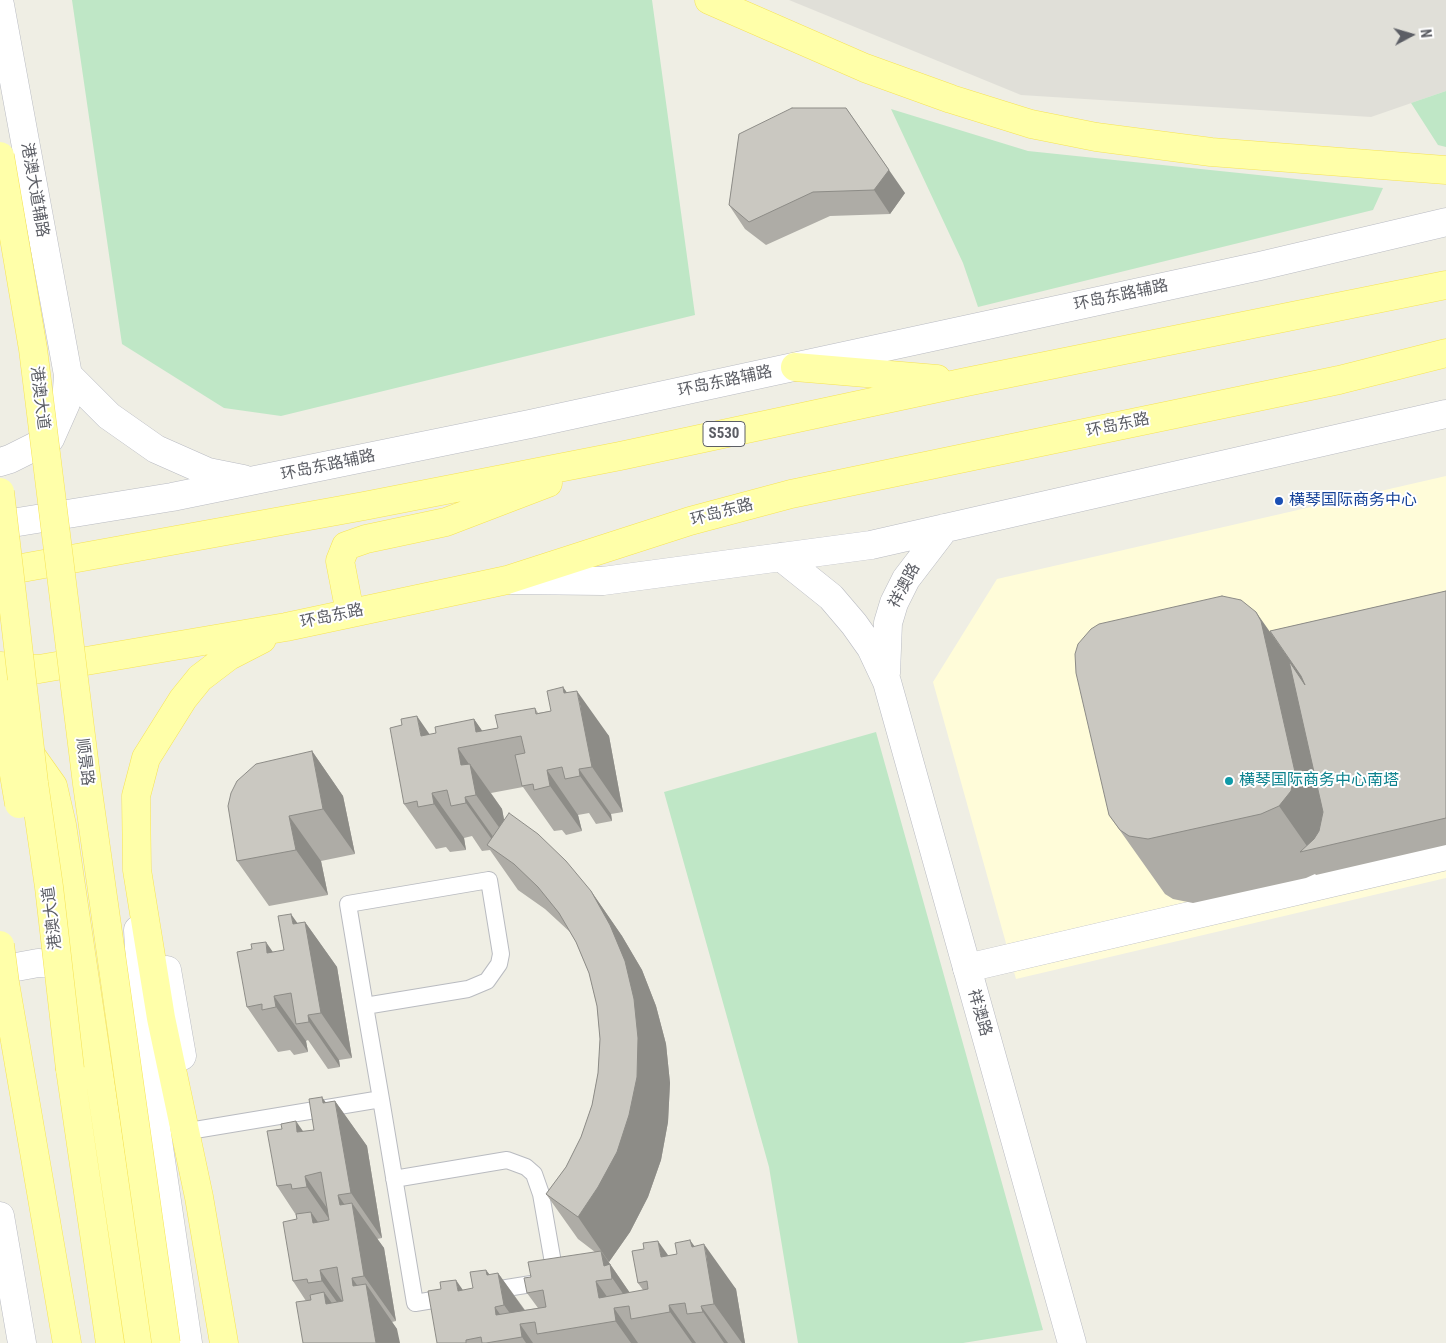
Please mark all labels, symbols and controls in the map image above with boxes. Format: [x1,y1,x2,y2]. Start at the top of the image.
north arrow [1386,10,1436,60]
text: N [1418,28,1434,39]
street label: 港澳大道辅路 [16,141,52,239]
street label: 环岛东路辅路 [1072,277,1170,315]
street label: 环岛东路辅路 [676,363,774,401]
street label: 港澳大道 [26,365,52,431]
street label: 环岛东路 [1085,410,1151,442]
road number: S530 [703,422,745,446]
street label: 环岛东路辅路 [279,447,377,485]
place label: 横琴国际商务中心 [1289,491,1417,511]
street label: 环岛东路 [689,495,755,531]
marker: 横琴国际商务中心 [1273,495,1285,507]
street label: 祥澳路 [885,560,925,612]
street label: 环岛东路 [299,601,365,633]
street label: 顺景路 [72,737,96,787]
place label: 横琴国际商务中心南塔 [1239,771,1399,791]
marker: 横琴国际商务中心南塔 [1223,775,1235,787]
street label: 港澳大道 [40,885,66,951]
street label: 祥澳路 [963,987,995,1039]

